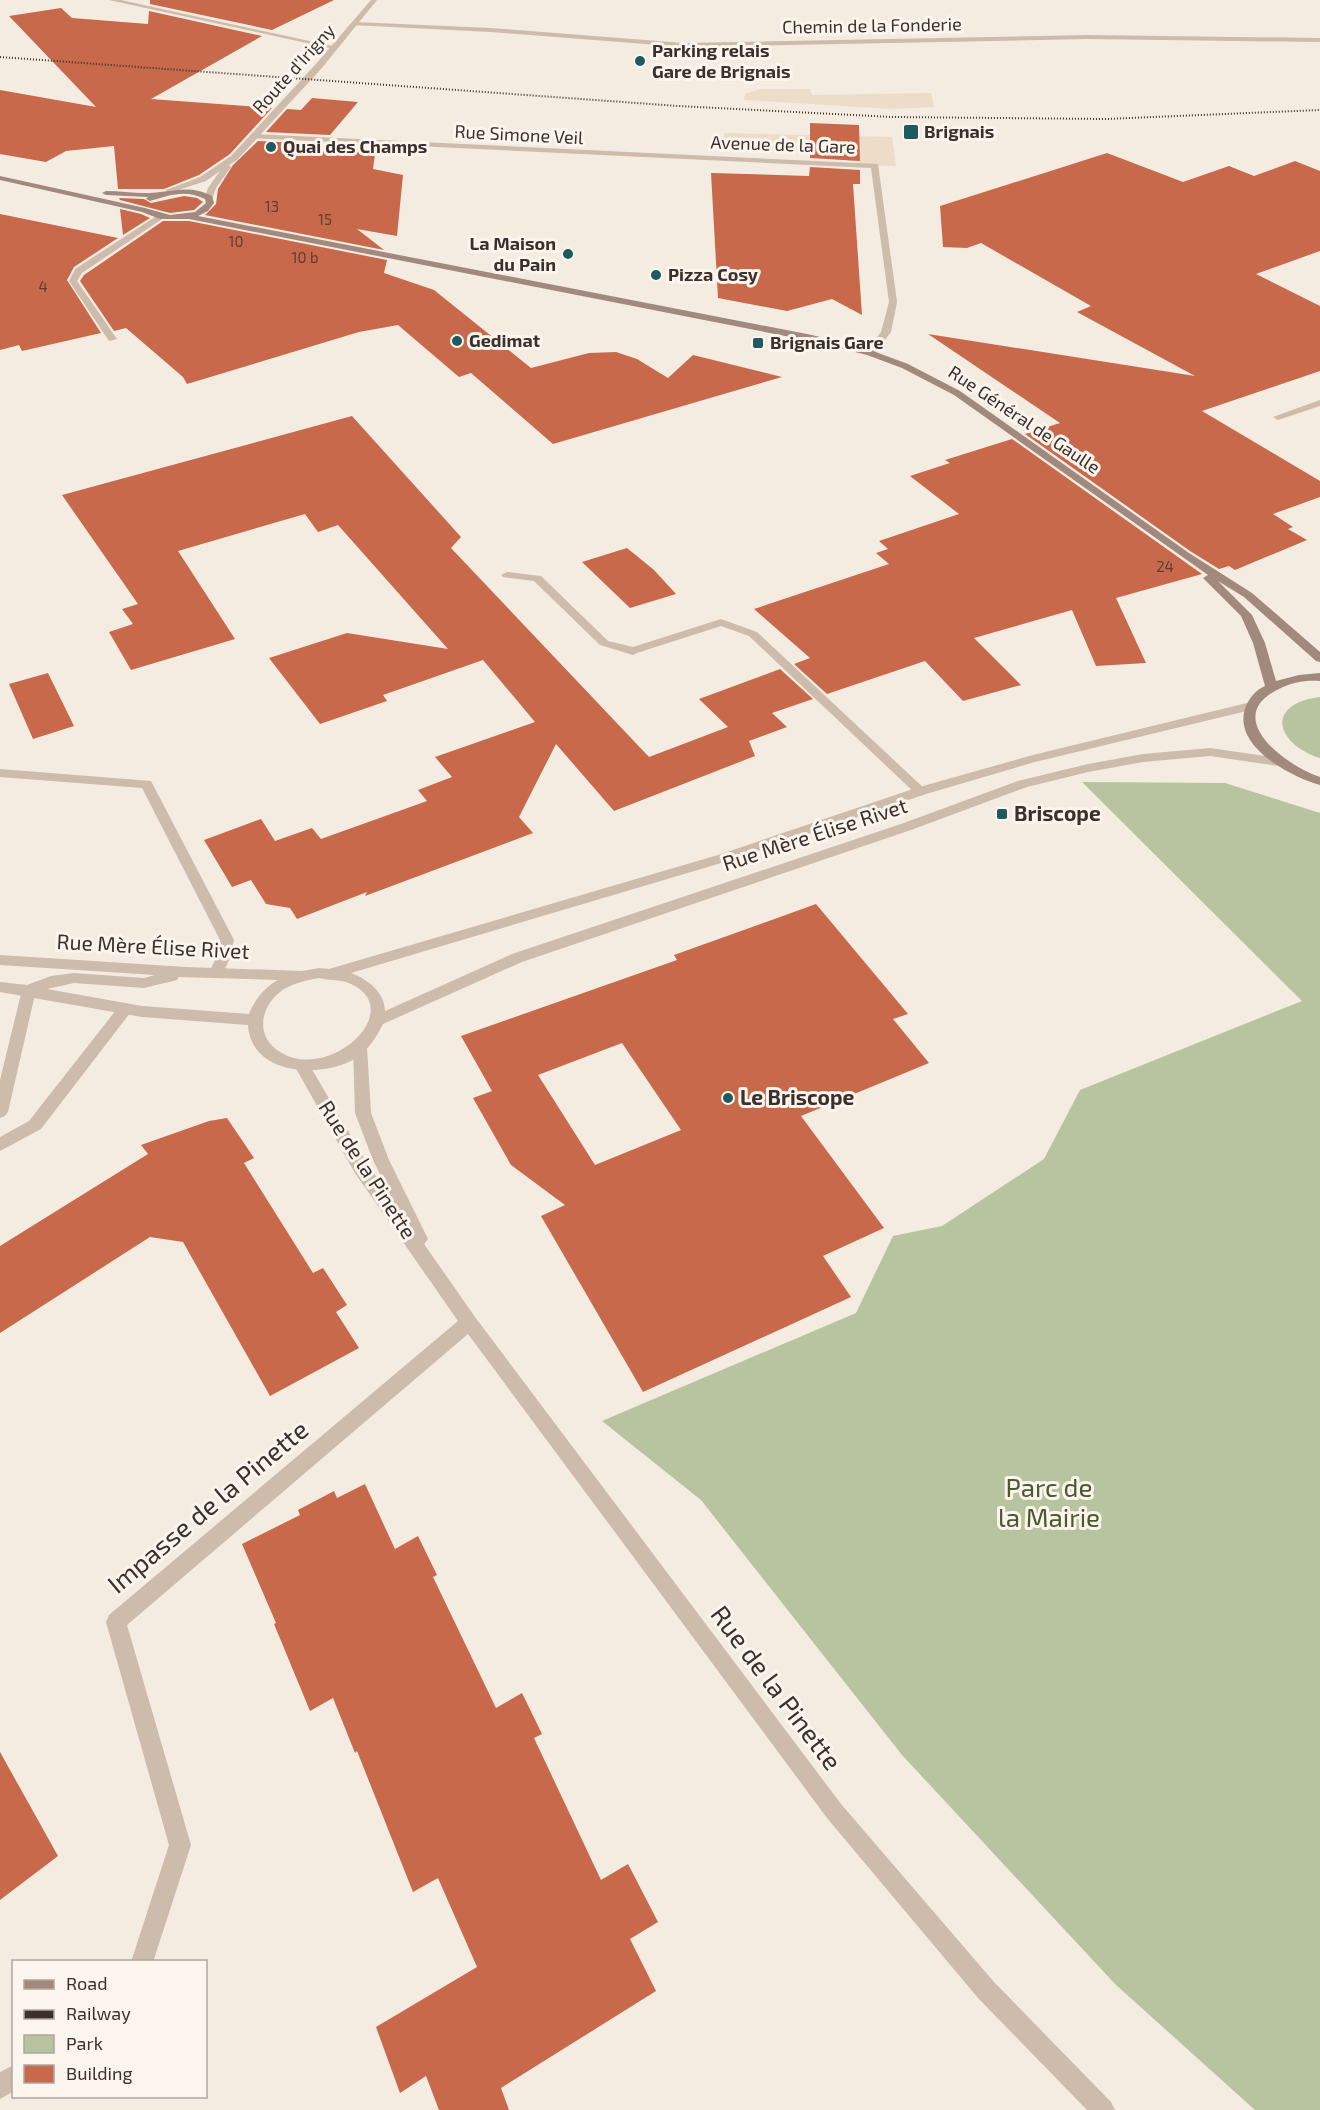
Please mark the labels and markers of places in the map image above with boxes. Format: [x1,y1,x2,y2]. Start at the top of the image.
place label: Parking relais Gare de Brignais [652,39,791,82]
marker: Parking relais Gare de Brignais [633,54,647,68]
place label: Brignais [924,120,994,142]
marker: Brignais [902,123,920,141]
place label: Quai des Champs [283,135,427,157]
marker: Quai des Champs [264,140,278,154]
place label: La Maison du Pain [470,232,556,275]
marker: La Maison du Pain [561,247,575,261]
place label: Pizza Cosy [668,263,759,285]
marker: Pizza Cosy [649,268,663,282]
place label: Gedimat [469,329,541,351]
place label: Brignais Gare [770,331,884,353]
marker: Gedimat [450,334,464,348]
marker: Brignais Gare [751,336,765,350]
place label: Briscope [1014,800,1101,825]
marker: Briscope [995,807,1009,821]
place label: Le Briscope [740,1084,855,1109]
marker: Le Briscope [721,1091,735,1105]

